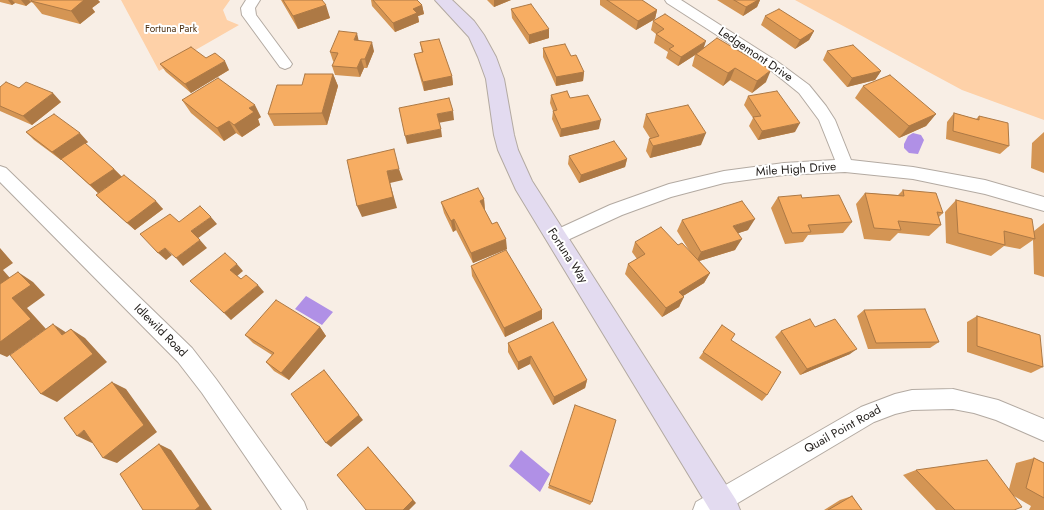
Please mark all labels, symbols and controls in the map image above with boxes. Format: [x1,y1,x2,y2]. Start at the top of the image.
park label: Fortuna Park [145,24,197,36]
street label: Ledgemont Drive [715,25,795,85]
street label: Mile High Drive [755,160,837,180]
street label: Fortuna Way [544,226,590,286]
street label: Idlewild Road [131,302,189,360]
street label: Quail Point Road [802,403,884,457]

